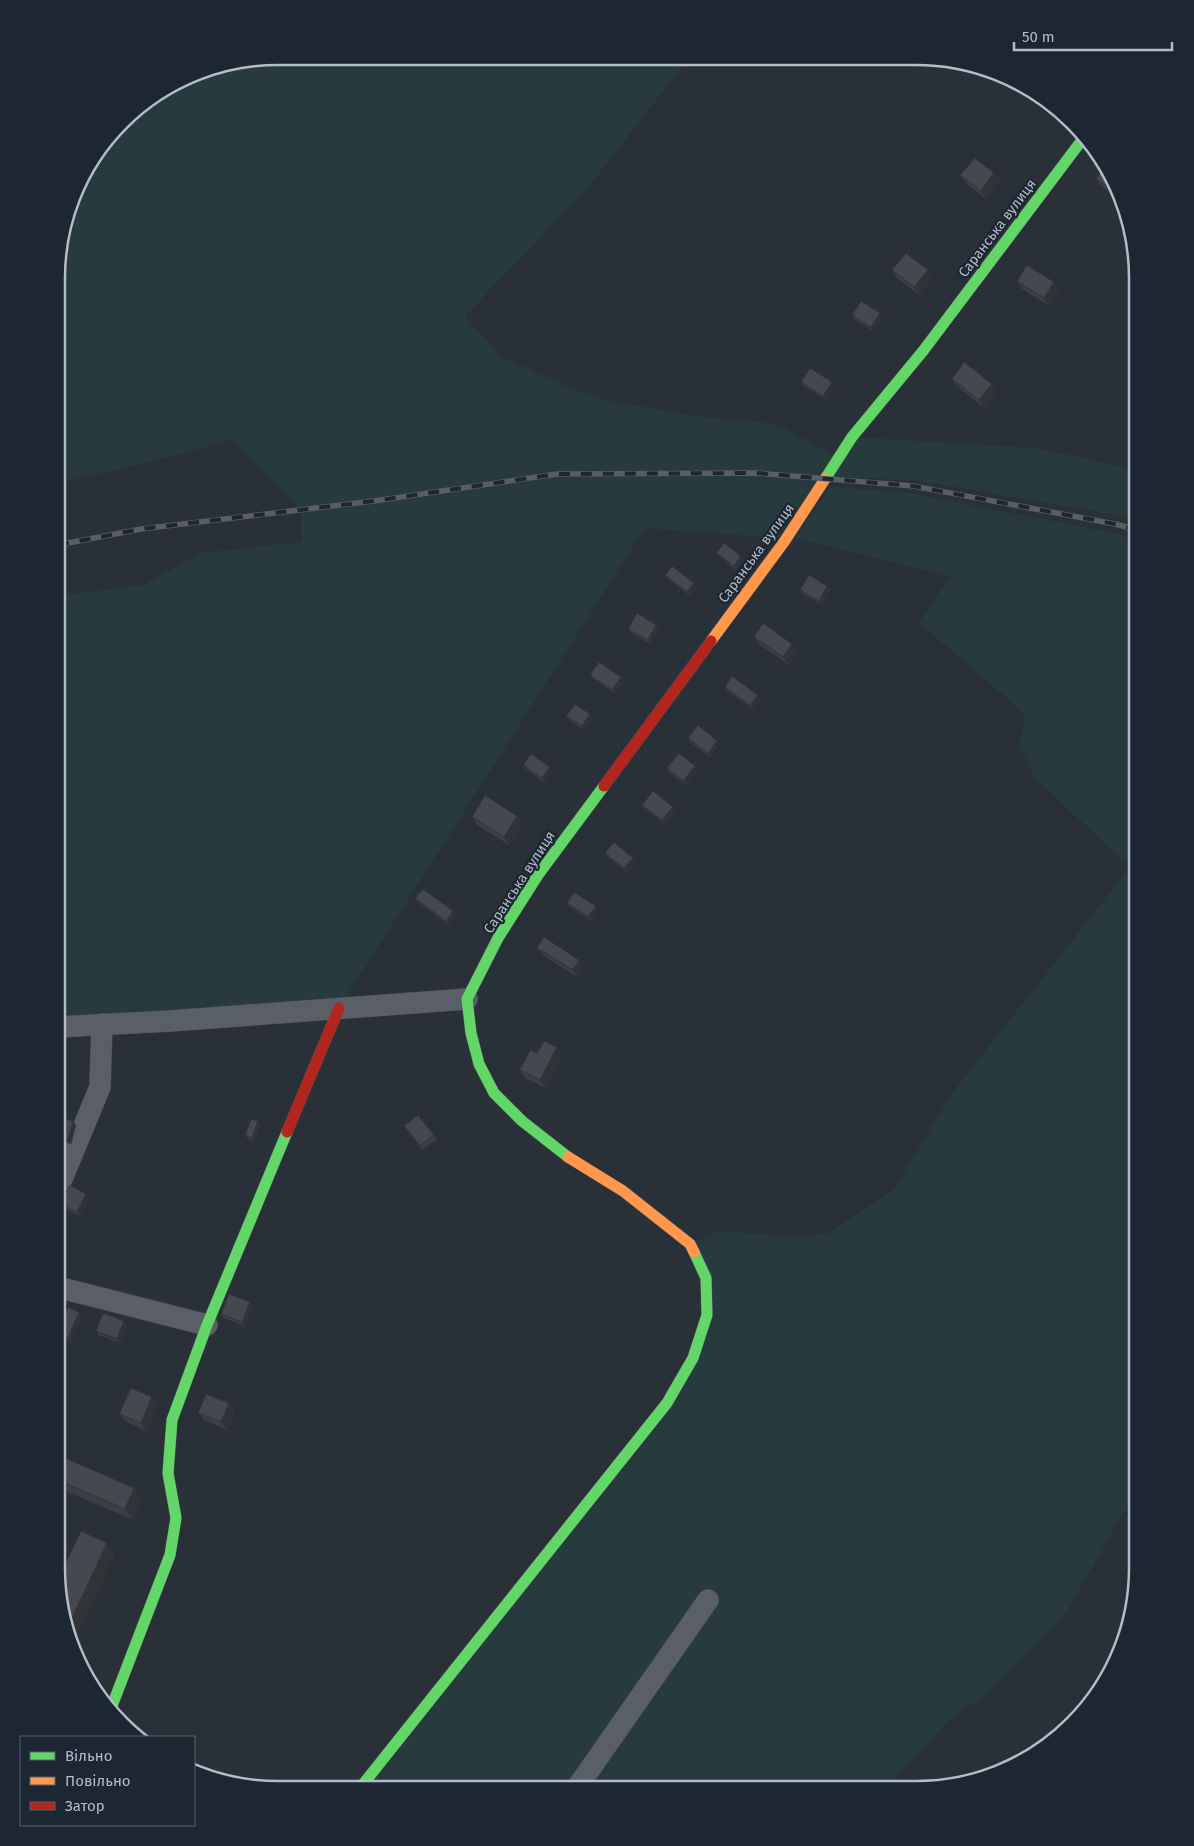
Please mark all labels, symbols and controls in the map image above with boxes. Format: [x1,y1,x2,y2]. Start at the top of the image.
scale bar [1014,20,1172,52]
text: 50 m [1022,28,1055,46]
street label: Саранська вулиця [955,176,1040,281]
street label: Саранська вулиця [715,500,798,606]
street label: Саранська вулиця [480,828,559,937]
legend [20,1736,195,1826]
text: Вільно [65,1747,112,1765]
text: Повільно [65,1772,131,1790]
text: Затор [65,1797,105,1815]

